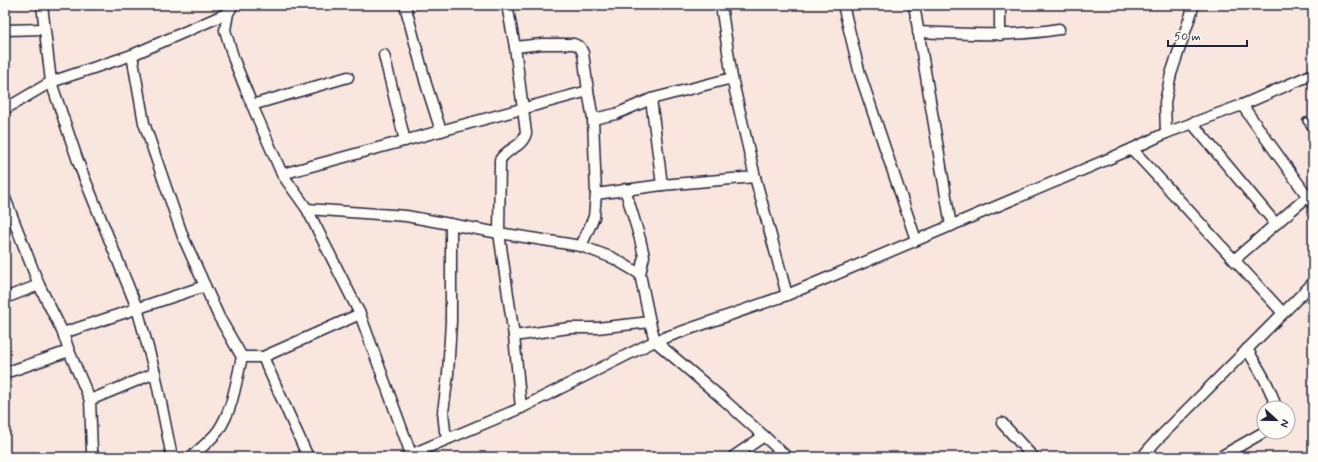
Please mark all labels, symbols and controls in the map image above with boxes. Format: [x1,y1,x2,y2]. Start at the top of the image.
scale bar [1168,22,1247,48]
text: 50 m [1174,29,1201,45]
north arrow [1256,400,1296,440]
text: N [1276,417,1292,429]

